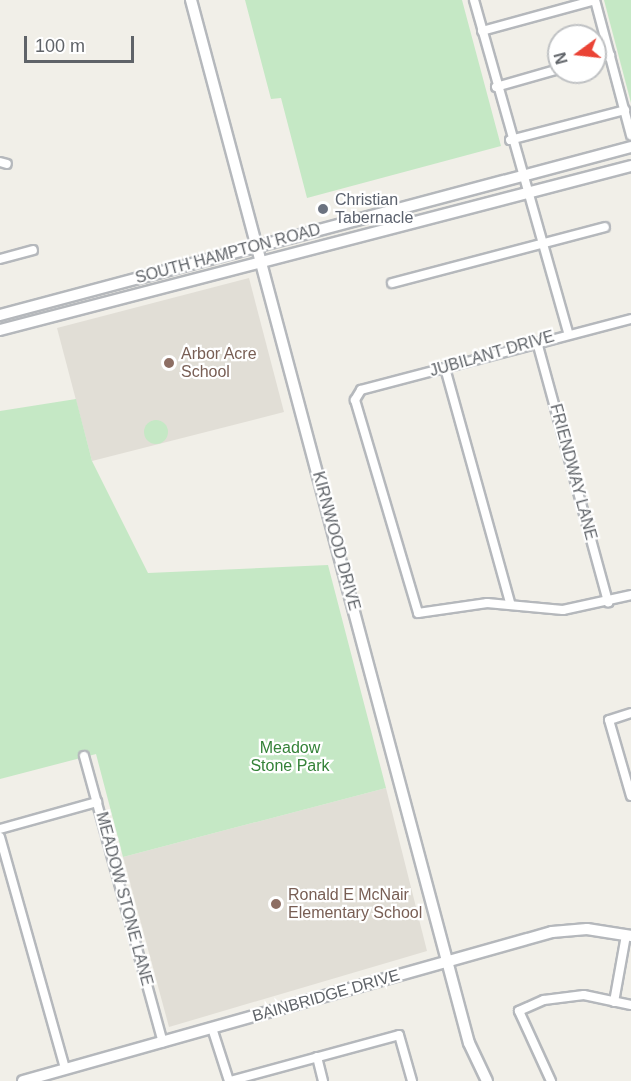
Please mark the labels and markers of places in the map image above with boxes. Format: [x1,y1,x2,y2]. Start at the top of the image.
place label: Christian Tabernacle [335,190,413,228]
marker: Christian Tabernacle [316,202,330,216]
place label: Arbor Acre School [181,344,257,382]
marker: Arbor Acre School [162,356,176,370]
place label: Ronald E McNair Elementary School [288,885,422,923]
marker: Ronald E McNair Elementary School [269,897,283,911]

